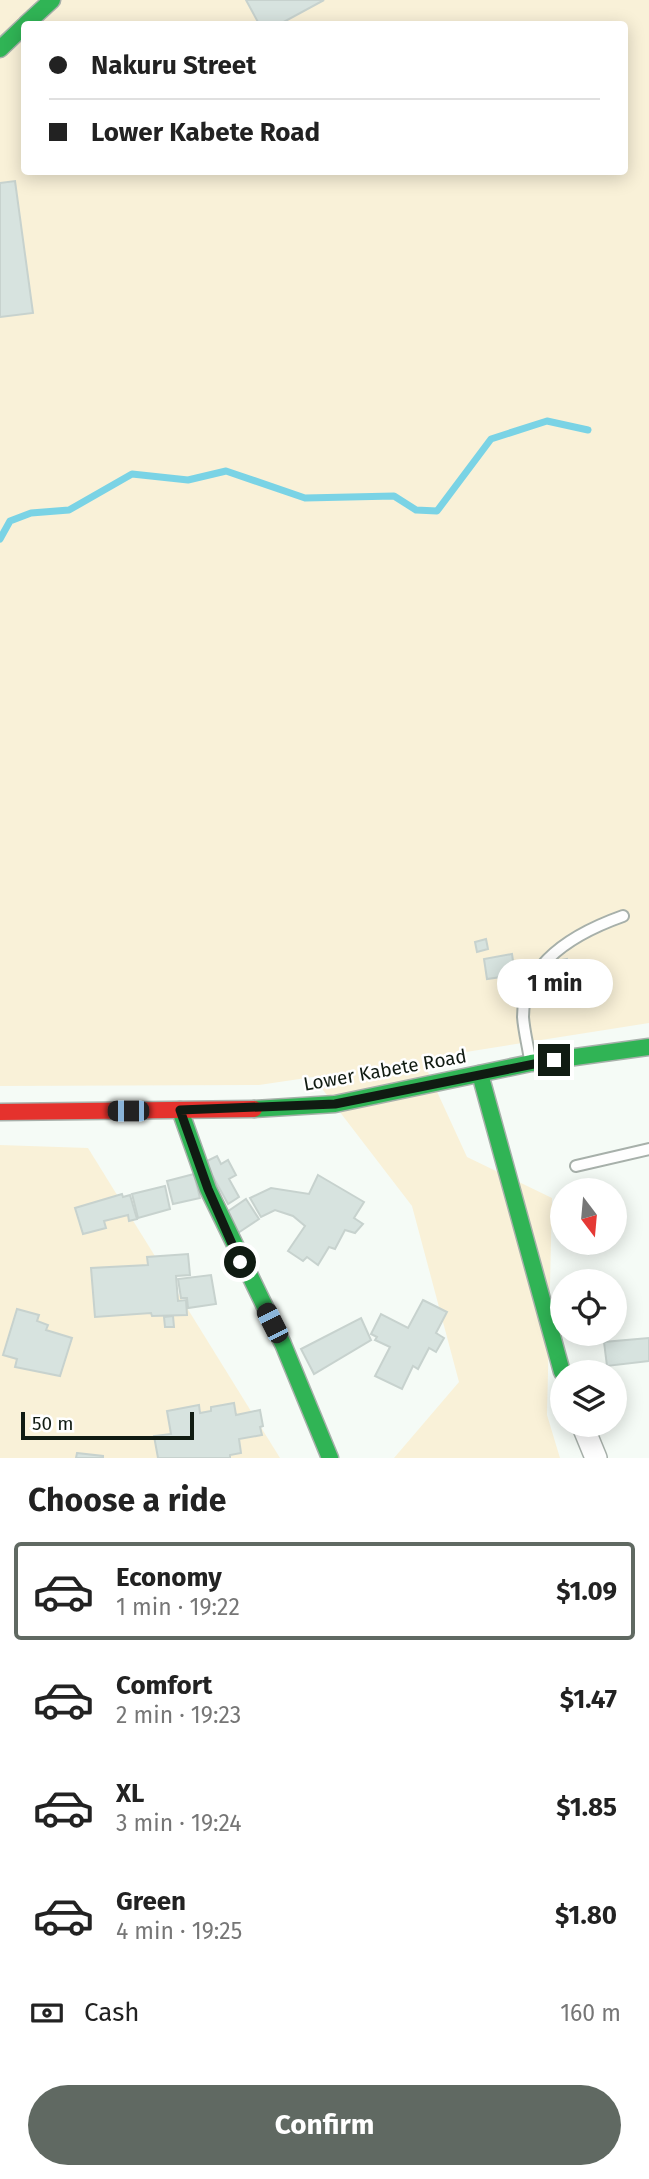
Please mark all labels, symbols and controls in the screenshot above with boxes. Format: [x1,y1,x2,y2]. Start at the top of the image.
text: Nakuru Street [91,50,256,81]
text: Lower Kabete Road [91,117,320,148]
callout: 1 min [496,958,612,1007]
text: 1 min [527,969,583,997]
street label: Lower Kabete Road [302,1044,468,1096]
route end [538,1044,570,1076]
car [108,1101,150,1122]
north arrow [550,1178,626,1255]
map controls [550,1178,627,1437]
route start [224,1246,256,1278]
button: locate [550,1269,627,1346]
car [254,1300,291,1346]
button: layers [550,1360,627,1437]
scale bar [21,1409,194,1441]
text: 50 m [32,1412,73,1435]
text: Choose a ride [28,1481,226,1519]
icon: car [32,1560,95,1623]
text: Economy [116,1562,222,1593]
text: $1.09 [556,1576,617,1607]
text: 1 min · 19:22 [116,1593,240,1621]
icon: car [32,1668,95,1731]
text: Comfort [116,1670,212,1701]
text: $1.47 [560,1684,617,1715]
text: 2 min · 19:23 [116,1701,241,1729]
icon: car [32,1776,95,1839]
text: XL [116,1778,144,1809]
text: $1.85 [556,1792,617,1823]
text: 3 min · 19:24 [116,1809,242,1837]
icon: car [32,1884,95,1947]
text: Green [116,1886,186,1917]
text: $1.80 [555,1900,617,1931]
text: 4 min · 19:25 [116,1917,242,1945]
icon: cash [28,1994,66,2032]
text: Cash [84,1997,140,2028]
text: 160 m [560,1999,621,2027]
button: Confirm [28,2085,621,2165]

